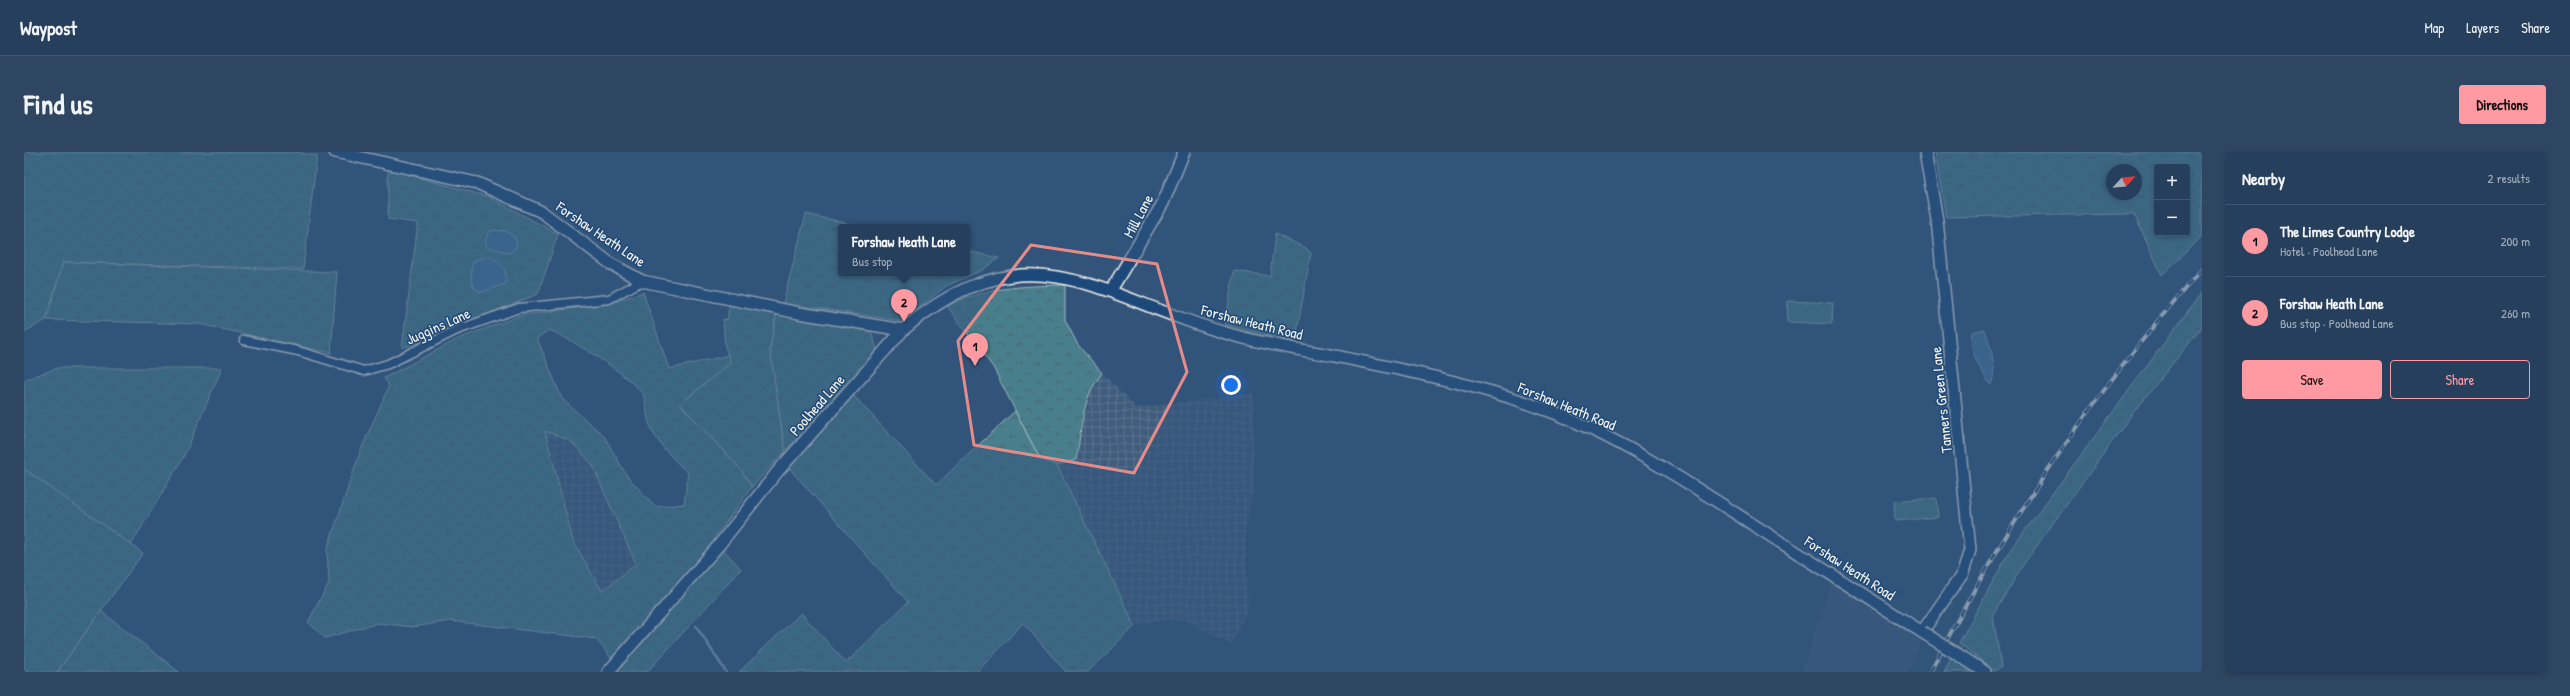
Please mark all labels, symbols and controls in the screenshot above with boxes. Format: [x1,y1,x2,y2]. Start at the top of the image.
text: Waypost [20,15,77,41]
text: Map [2424,18,2444,37]
text: Layers [2466,18,2499,37]
text: Share [2521,18,2550,37]
text: Find us [24,85,93,123]
button: Directions [2459,85,2546,124]
north arrow [2106,164,2142,200]
map controls [2154,164,2190,236]
button: + [2154,164,2190,200]
text: Nearby [2242,167,2285,190]
text: 2 results [2488,169,2530,187]
street label: Mill Lane [1118,191,1158,241]
street label: Forshaw Heath Lane [551,196,650,272]
button: − [2154,200,2190,236]
text: The Limes Country Lodge [2280,221,2415,242]
popup [838,224,970,276]
text: Forshaw Heath Lane [852,231,956,252]
text: 1 [2253,232,2257,250]
text: 200 m [2500,232,2530,250]
text: Hotel · Poolhead Lane [2280,242,2378,260]
text: Bus stop [852,252,892,270]
pin: 2 [891,289,917,322]
text: Forshaw Heath Lane [2280,293,2384,314]
street label: Forshaw Heath Road [1198,299,1305,345]
street label: Juggins Lane [402,302,474,350]
text: 2 [2252,304,2258,322]
text: 260 m [2501,304,2530,322]
text: Bus stop · Poolhead Lane [2280,314,2394,332]
pin: 1 [962,333,988,366]
street label: Tanners Green Lane [1925,346,1957,454]
button: Save [2242,360,2382,399]
button: Share [2390,360,2530,399]
street label: Poolhead Lane [784,370,850,440]
your location [1221,375,1241,395]
street label: Forshaw Heath Road [1514,376,1619,435]
street label: Forshaw Heath Road [1800,530,1900,605]

